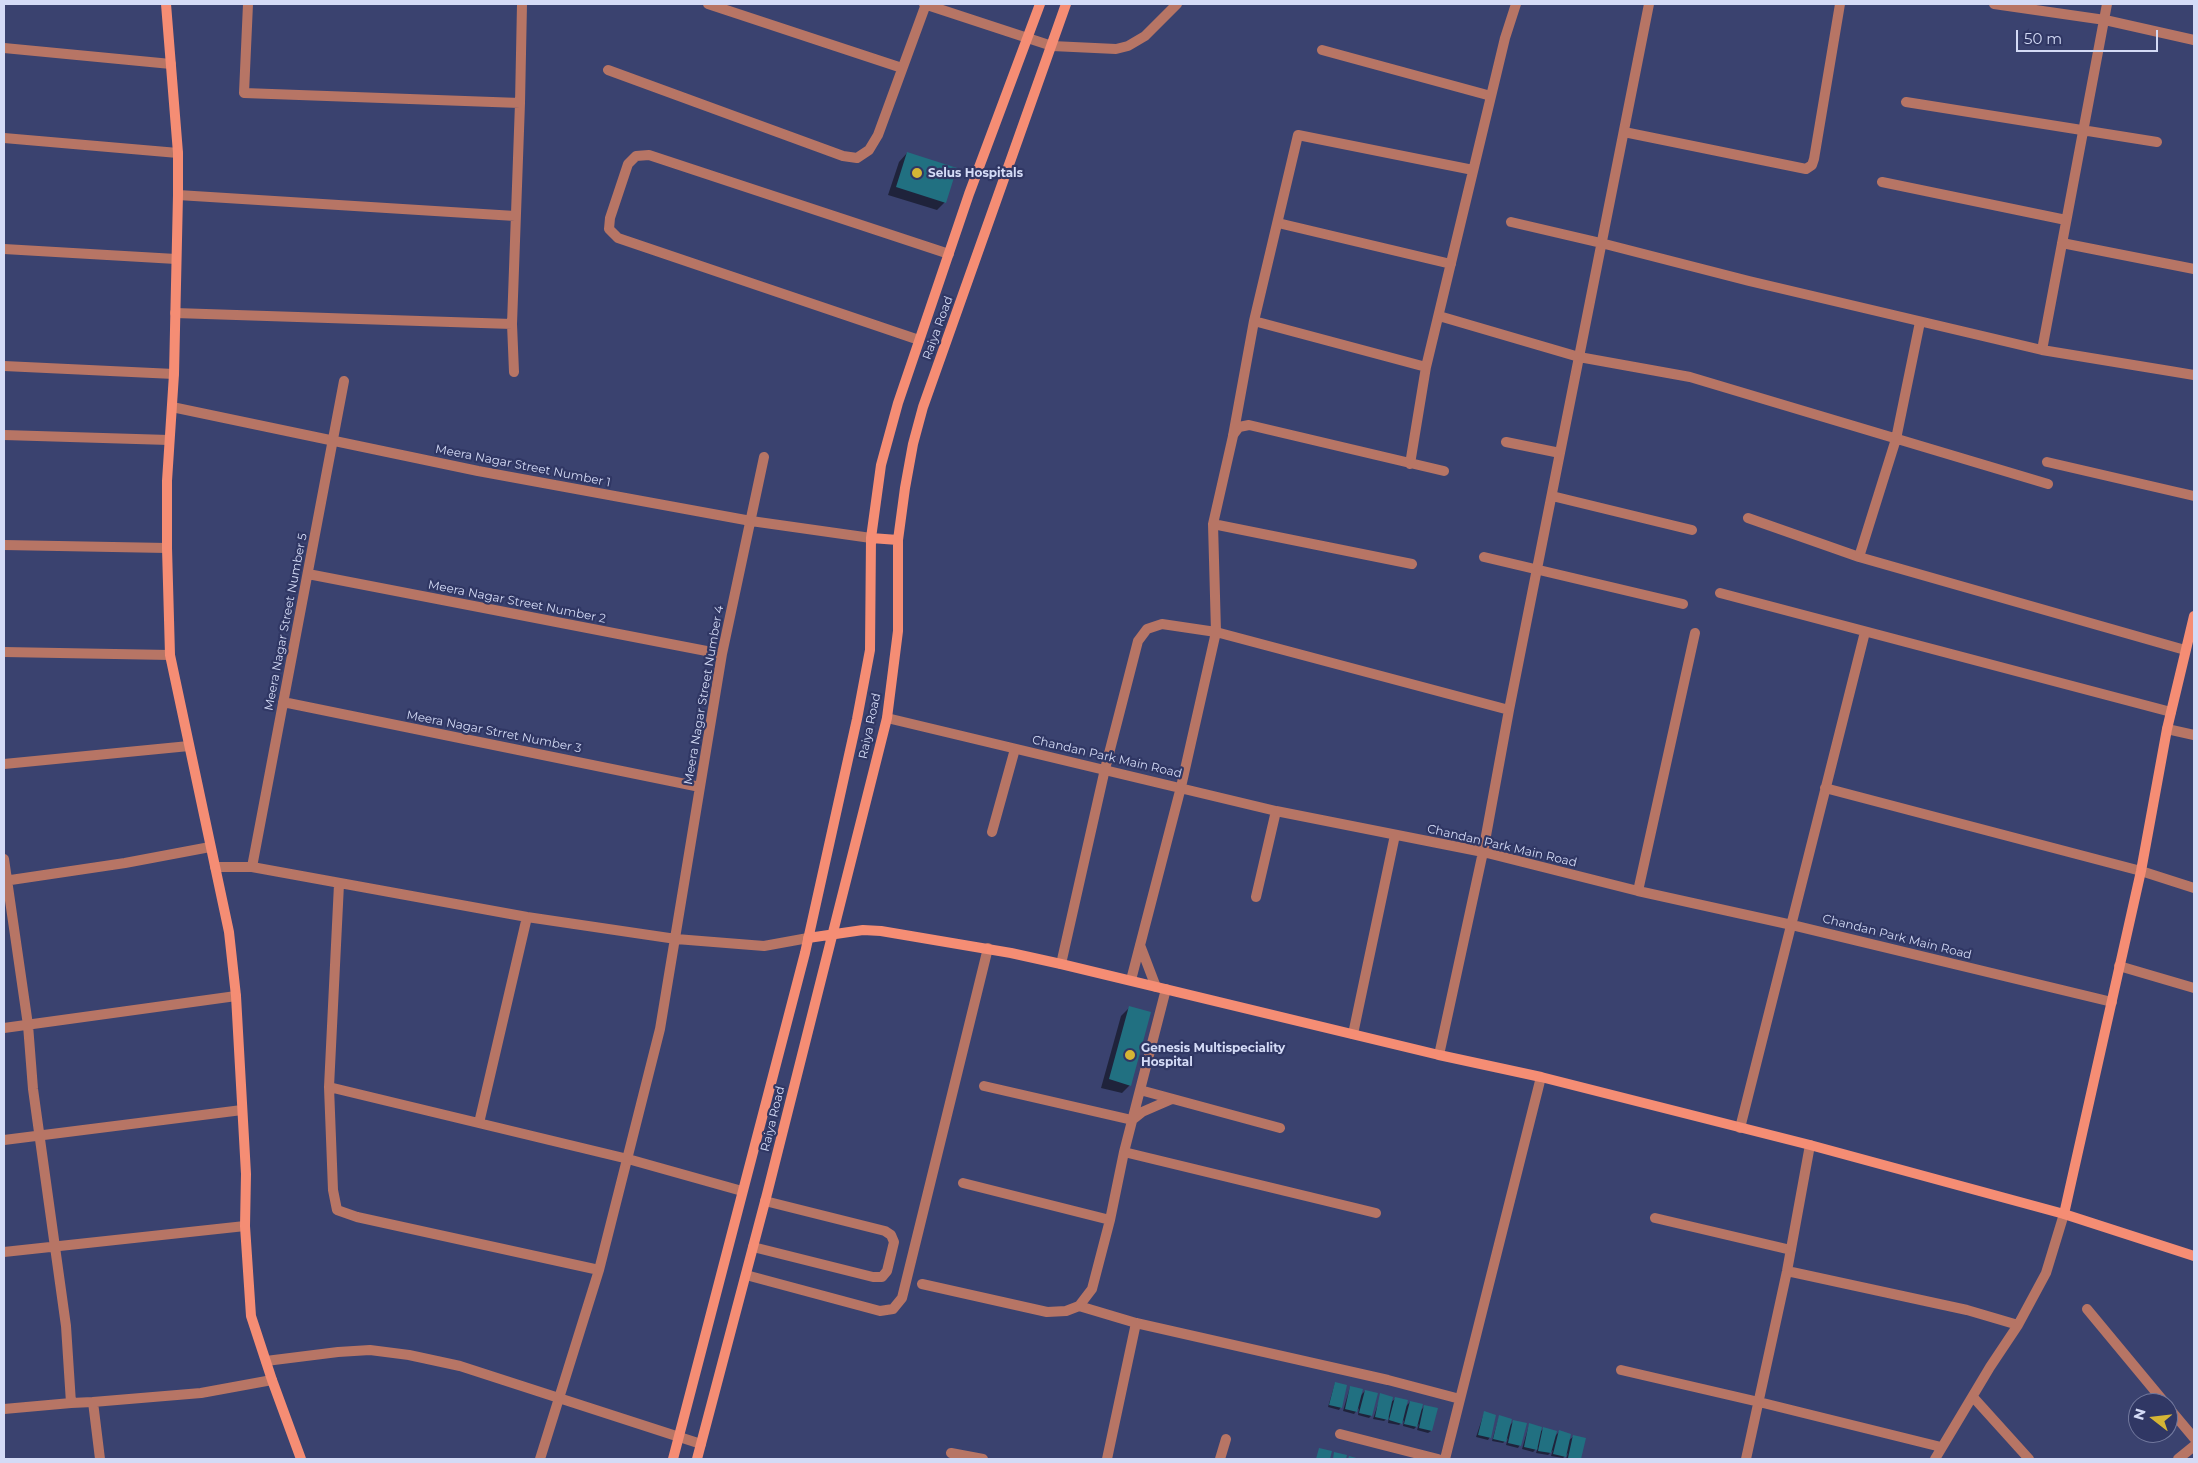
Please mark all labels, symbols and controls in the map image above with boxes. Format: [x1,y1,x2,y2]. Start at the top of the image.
scale bar [2018,20,2160,52]
text: 50 m [2024,29,2062,48]
marker: Selus Hospitals [910,166,924,180]
place label: Selus Hospitals [928,166,1023,180]
street label: Raiya Road [920,294,956,362]
street label: Meera Nagar Street Number 1 [434,442,612,490]
street label: Meera Nagar Street Number 5 [262,532,310,712]
street label: Meera Nagar Street Number 2 [427,578,607,626]
street label: Meera Nagar Street Number 4 [681,604,727,786]
street label: Raiya Road [856,692,884,760]
street label: Meera Nagar Strret Number 3 [405,708,583,756]
street label: Chandan Park Main Road [1031,733,1183,781]
street label: Chandan Park Main Road [1426,822,1578,870]
street label: Chandan Park Main Road [1821,911,1973,963]
place label: Genesis Multispeciality Hospital [1141,1041,1285,1069]
marker: Genesis Multispeciality Hospital [1123,1048,1137,1062]
street label: Raiya Road [758,1085,788,1153]
north arrow [2128,1393,2178,1443]
text: N [2129,1406,2150,1422]

